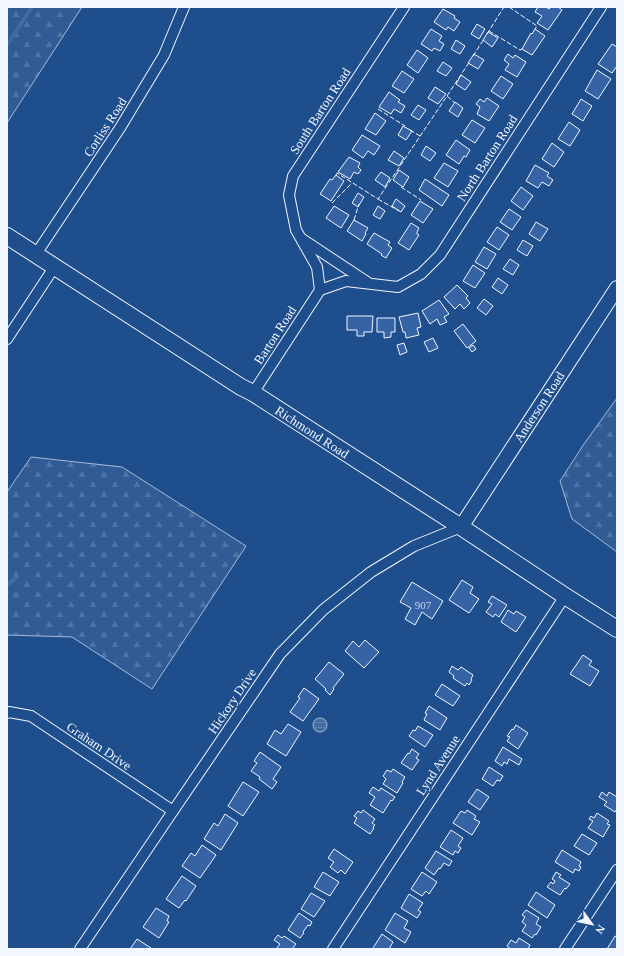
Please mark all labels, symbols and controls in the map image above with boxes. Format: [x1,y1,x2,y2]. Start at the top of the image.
street label: South Barton Road [287,65,354,157]
street label: Corliss Road [80,94,130,159]
street label: North Barton Road [454,112,521,204]
street label: Barton Road [251,303,300,367]
street label: Anderson Road [511,368,568,445]
street label: Richmond Road [272,403,352,462]
house number: 907 [415,599,432,611]
street label: Hickory Drive [205,665,259,736]
street label: Graham Drive [64,719,134,773]
street label: Lynd Avenue [413,732,463,798]
north arrow [572,904,612,944]
text: N [593,923,608,936]

